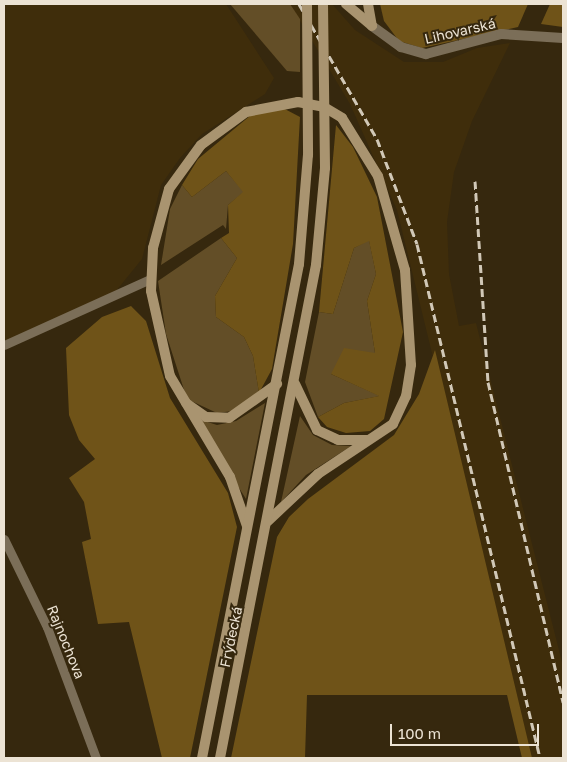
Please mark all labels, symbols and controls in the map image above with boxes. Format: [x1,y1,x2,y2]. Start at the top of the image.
street label: Lihovarská [423,15,497,47]
street label: Rajnochova [44,603,88,681]
street label: Frýdecká [216,605,246,669]
scale bar [392,714,541,746]
text: 100 m [398,724,441,742]

